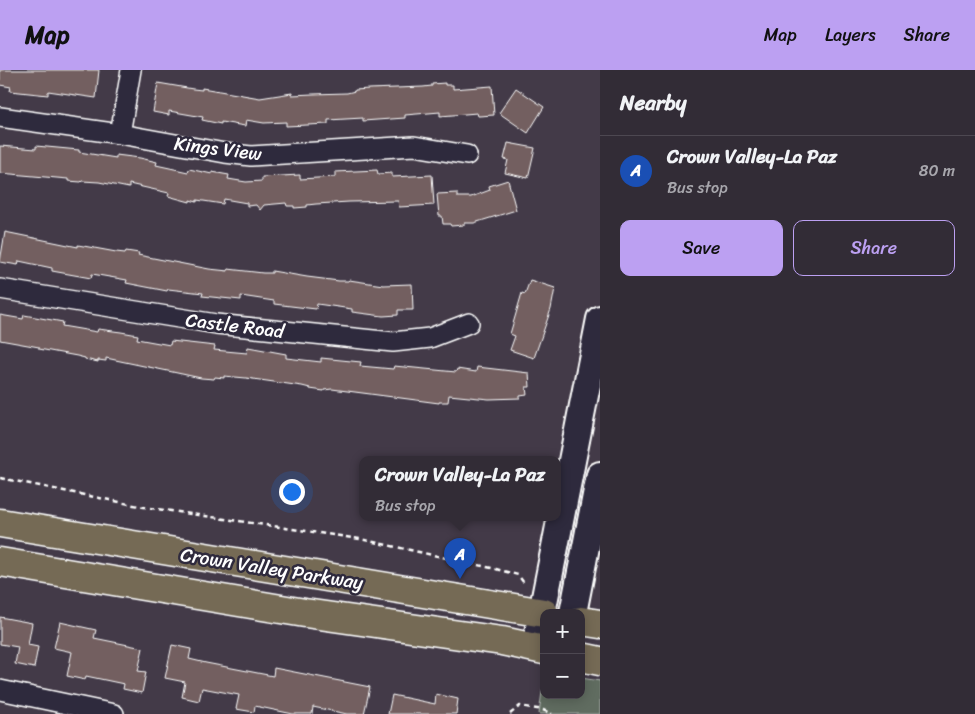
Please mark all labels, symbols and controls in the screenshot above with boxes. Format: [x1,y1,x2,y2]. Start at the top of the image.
text: Map [25,14,69,56]
text: Map [764,19,797,51]
text: Layers [825,19,876,51]
text: Share [904,19,950,51]
text: Nearby [620,84,686,122]
street label: Kings View [172,127,265,170]
text: Crown Valley-La Paz [667,140,837,173]
text: A [631,156,641,185]
text: 80 m [919,156,955,185]
text: Bus stop [667,173,728,202]
button: Save [620,220,783,276]
button: Share [793,220,955,276]
street label: Castle Road [184,303,288,348]
popup [359,456,561,521]
text: Crown Valley-La Paz [375,458,545,491]
your location [279,479,305,505]
text: Bus stop [375,491,436,520]
street label: Crown Valley Parkway [178,538,366,599]
pin: A [444,538,476,579]
map controls [540,609,585,699]
button: + [540,609,585,654]
button: − [540,654,585,699]

